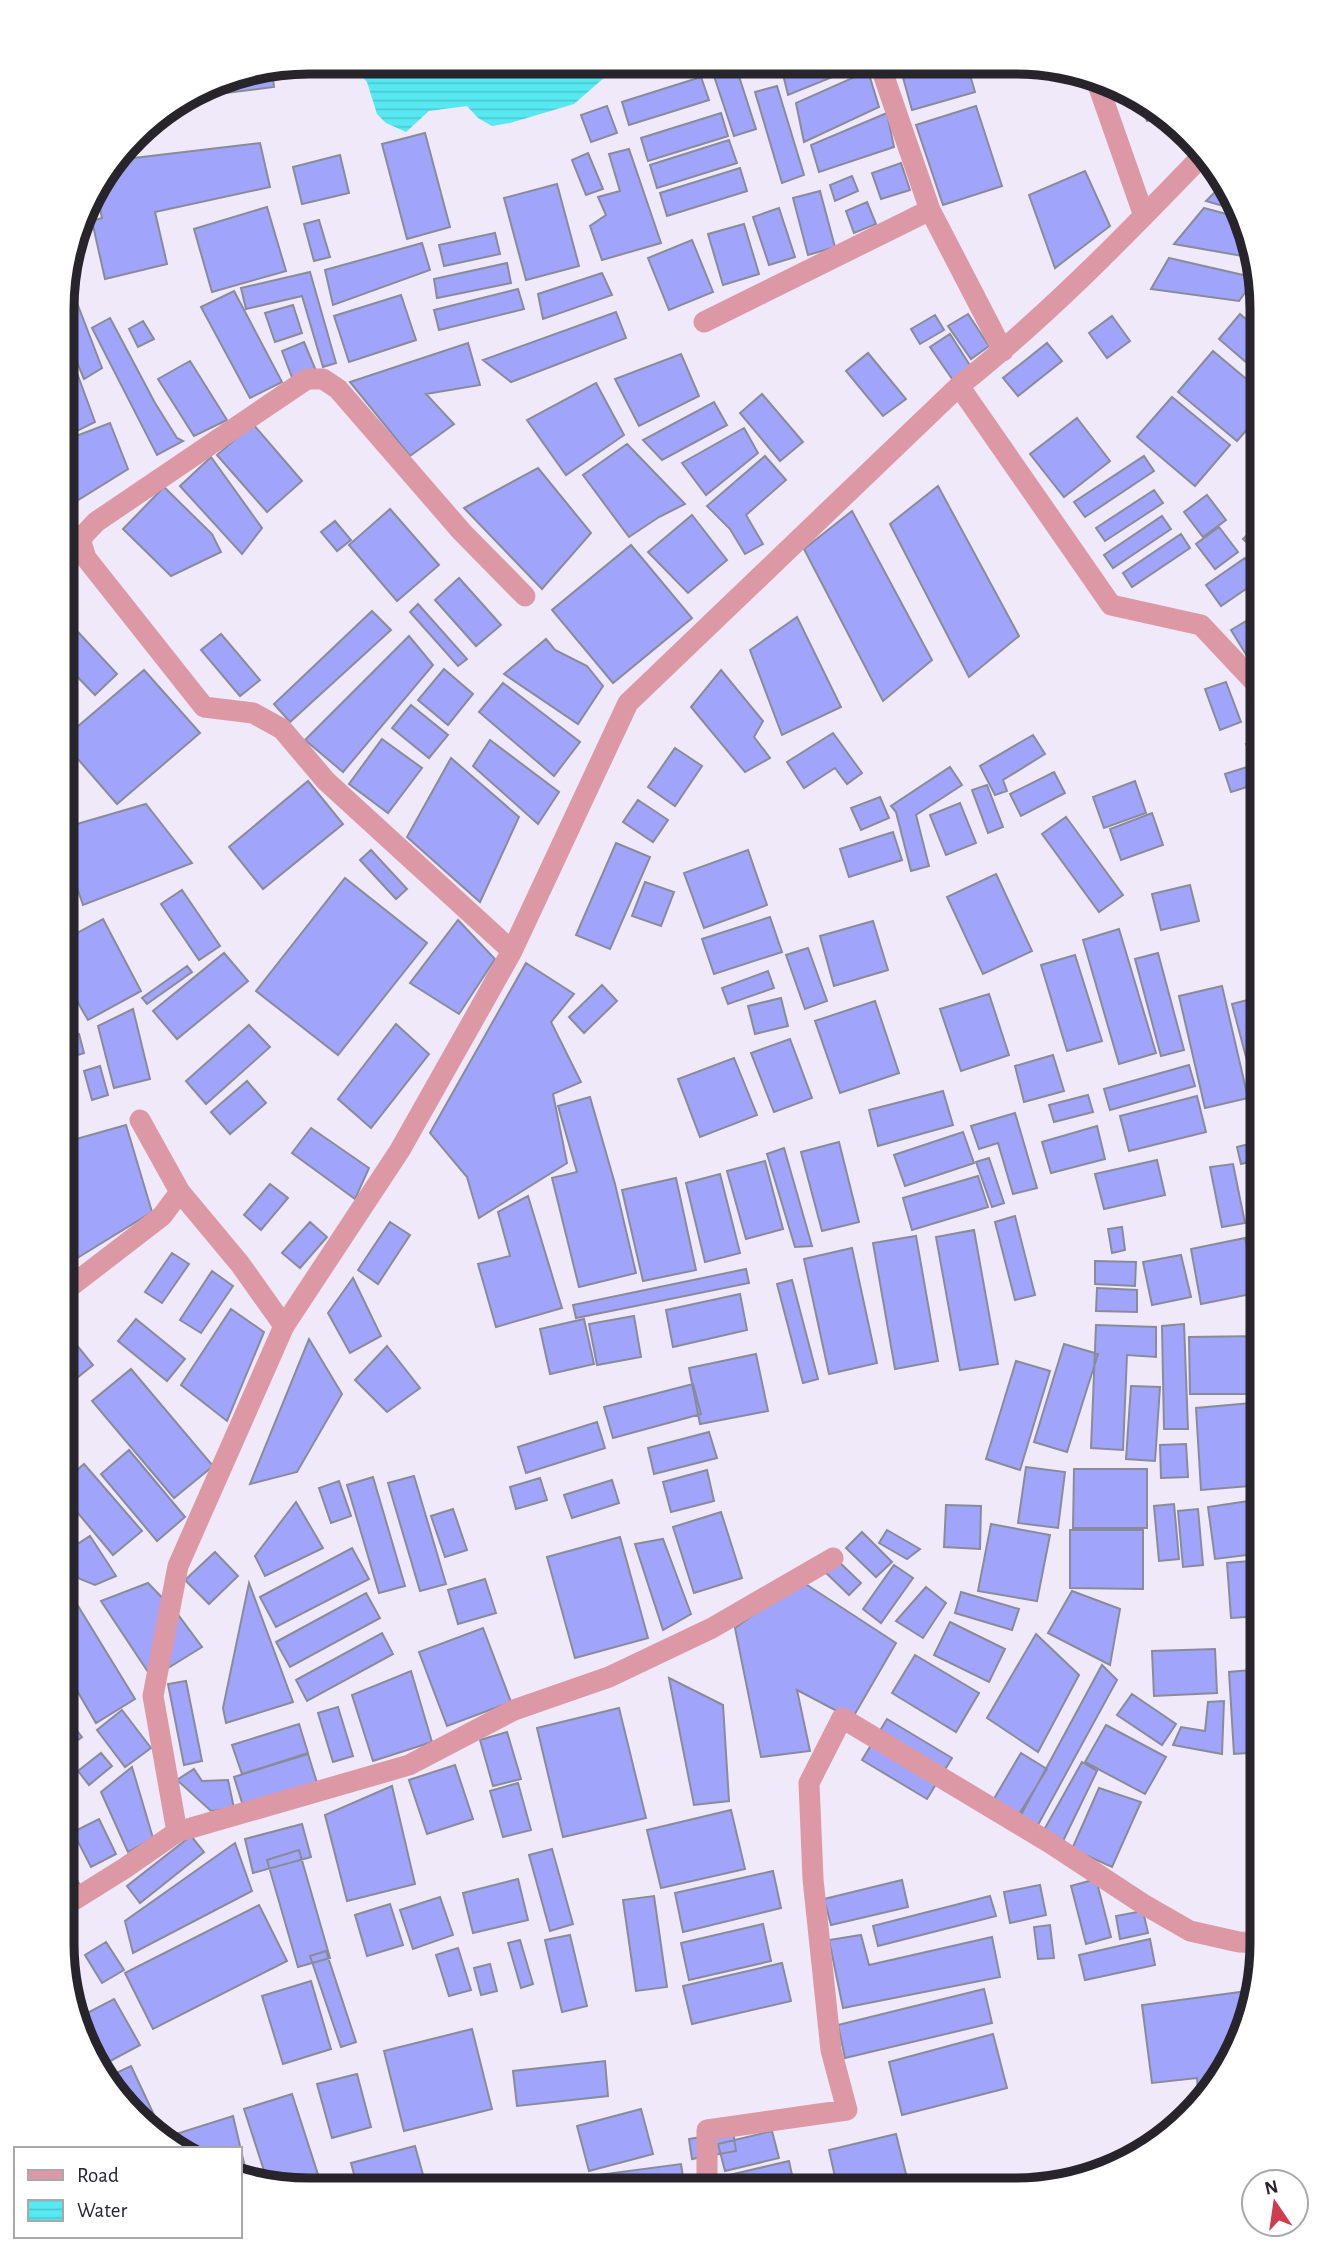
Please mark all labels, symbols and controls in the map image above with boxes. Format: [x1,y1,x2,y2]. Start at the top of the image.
legend [14,2147,242,2238]
text: Road [77,2165,119,2186]
north arrow [1240,2168,1310,2238]
text: N [1263,2177,1280,2199]
text: Water [77,2200,127,2221]

